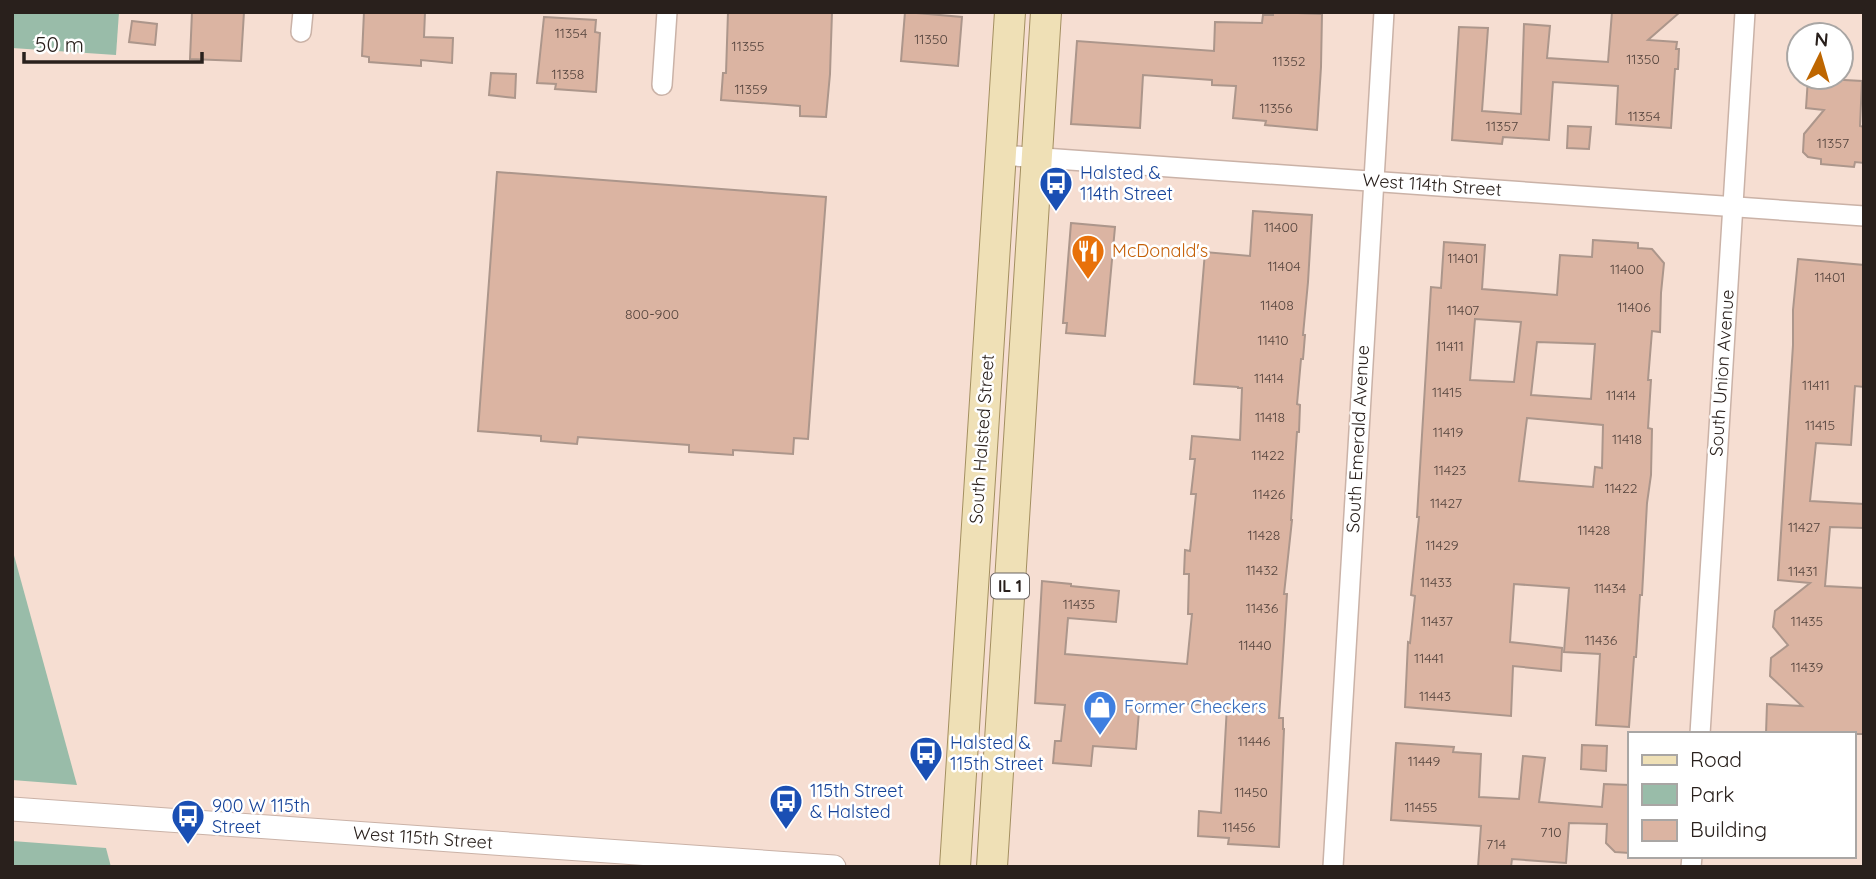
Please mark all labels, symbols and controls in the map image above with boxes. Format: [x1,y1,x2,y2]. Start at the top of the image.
scale bar [24,21,203,65]
north arrow [1785,21,1855,91]
house number: 11354 [555,24,587,42]
text: N [1813,27,1829,52]
house number: 11350 [914,30,948,48]
text: 50 m [35,31,84,57]
house number: 11355 [732,37,764,55]
house number: 11350 [1626,50,1660,68]
house number: 11352 [1272,52,1306,70]
house number: 11358 [552,65,584,83]
house number: 11359 [734,80,768,98]
house number: 11356 [1260,99,1293,117]
house number: 11354 [1628,107,1660,125]
house number: 11357 [1486,117,1518,135]
house number: 11357 [1817,134,1849,152]
place label: Halsted & 114th Street [1080,161,1173,205]
bus stop icon: Halsted & 114th Street [1037,164,1075,213]
street label: West 114th Street [1362,168,1503,201]
house number: 11400 [1264,218,1298,236]
restaurant icon: McDonald's [1069,232,1107,281]
place label: McDonald's [1112,239,1208,262]
house number: 11401 [1447,249,1479,267]
house number: 11404 [1267,257,1301,275]
house number: 11400 [1610,260,1644,278]
house number: 11401 [1814,268,1846,286]
street label: South Union Avenue [1704,289,1739,457]
house number: 11408 [1260,296,1294,314]
house number: 11406 [1617,298,1651,316]
house number: 11407 [1447,301,1479,319]
house number: 800-900 [625,305,679,323]
house number: 11410 [1258,331,1288,349]
house number: 11411 [1436,337,1464,355]
street label: South Emerald Avenue [1341,344,1374,534]
street label: South Halsted Street [964,353,999,525]
house number: 11414 [1254,369,1284,387]
house number: 11411 [1802,376,1830,394]
house number: 11415 [1432,383,1462,401]
house number: 11414 [1606,386,1636,404]
house number: 11418 [1255,408,1285,426]
house number: 11415 [1805,416,1835,434]
house number: 11419 [1433,423,1463,441]
house number: 11418 [1612,430,1642,448]
house number: 11422 [1251,446,1285,464]
house number: 11423 [1434,461,1466,479]
house number: 11422 [1604,479,1638,497]
house number: 11426 [1253,485,1286,503]
house number: 11427 [1430,494,1462,512]
house number: 11427 [1788,518,1820,536]
house number: 11428 [1578,521,1610,539]
house number: 11428 [1248,526,1280,544]
house number: 11429 [1425,536,1459,554]
house number: 11432 [1246,561,1279,579]
house number: 11431 [1788,562,1818,580]
road number: IL 1 [991,573,1029,598]
house number: 11433 [1420,573,1452,591]
house number: 11434 [1594,579,1626,597]
house number: 11435 [1063,595,1095,613]
house number: 11436 [1246,599,1279,617]
house number: 11437 [1421,612,1453,630]
house number: 11435 [1791,612,1823,630]
house number: 11436 [1585,631,1618,649]
house number: 11440 [1238,636,1272,654]
house number: 11441 [1414,649,1444,667]
house number: 11439 [1791,658,1824,676]
house number: 11443 [1419,687,1451,705]
shop icon: Former Checkers [1081,688,1119,737]
place label: Former Checkers [1124,695,1266,718]
place label: Halsted & 115th Street [950,731,1044,775]
house number: 11446 [1238,732,1271,750]
legend [1628,732,1855,858]
bus stop icon: Halsted & 115th Street [907,734,945,783]
text: Road [1690,746,1742,772]
house number: 11449 [1408,752,1440,770]
place label: 115th Street & Halsted [810,779,904,823]
text: Park [1690,781,1734,807]
bus stop icon: 115th Street & Halsted [767,782,805,831]
house number: 11450 [1234,783,1268,801]
place label: 900 W 115th Street [212,794,310,838]
bus stop icon: 900 W 115th Street [169,797,207,846]
house number: 11455 [1405,798,1437,816]
text: Building [1690,816,1767,842]
house number: 11456 [1223,818,1256,836]
street label: West 115th Street [352,821,494,854]
house number: 710 [1540,823,1562,841]
house number: 714 [1486,835,1506,853]

